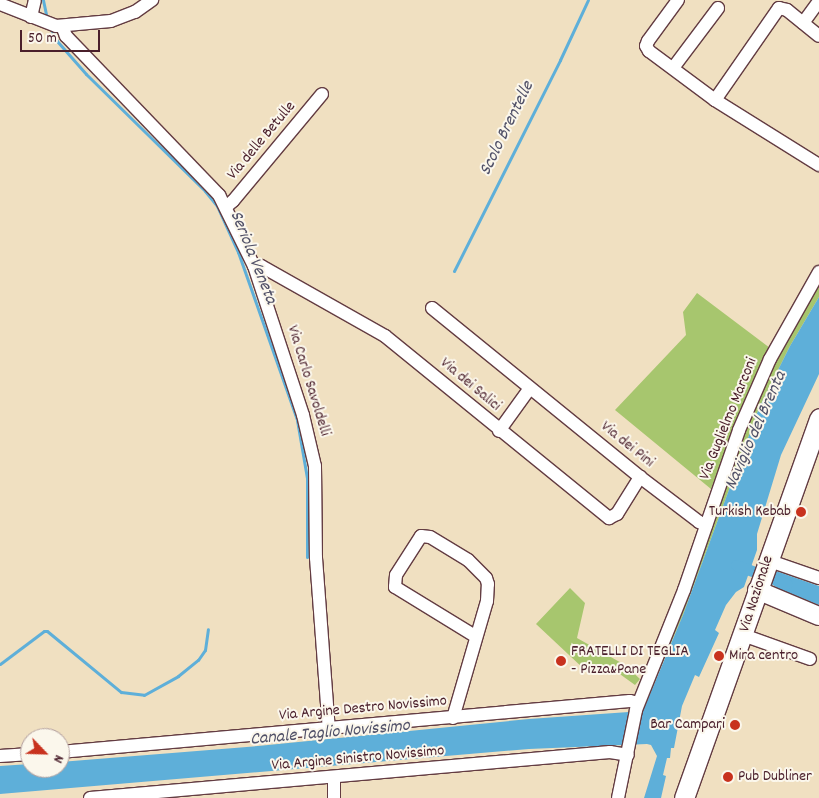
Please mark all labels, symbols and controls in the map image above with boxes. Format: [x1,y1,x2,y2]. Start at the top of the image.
scale bar [22,20,102,52]
text: 50 m [28,28,57,50]
water label: Scolo Brentelle [476,78,540,180]
street label: Via delle Betulle [224,98,300,184]
water label: Seriola Veneta [224,208,280,308]
street label: Via Carlo Savoldelli [282,323,334,439]
street label: Via dei Salici [436,354,504,416]
street label: Via Guglielmo Marconi [696,355,762,483]
water label: Naviglio del Brenta [721,369,793,493]
street label: Via dei Pini [596,418,658,472]
place label: Turkish Kebab [709,502,791,522]
marker: Turkish Kebab [795,506,807,518]
street label: Via Nazionale [736,553,778,635]
place label: FRATELLI DI TEGLIA - Pizza&Pane [571,642,689,680]
place label: Mira centro [729,646,798,666]
marker: Mira centro [713,650,725,662]
marker: FRATELLI DI TEGLIA - Pizza&Pane [555,655,567,667]
street label: Via Argine Destro Novissimo [278,692,448,726]
place label: Bar Campari [650,715,725,735]
water label: Canale Taglio Novissimo [249,716,411,752]
marker: Bar Campari [729,719,741,731]
north arrow [20,728,70,778]
street label: Via Argine Sinistro Novissimo [271,742,445,776]
text: N [47,751,68,766]
place label: Pub Dubliner [738,767,812,787]
marker: Pub Dubliner [722,771,734,783]

